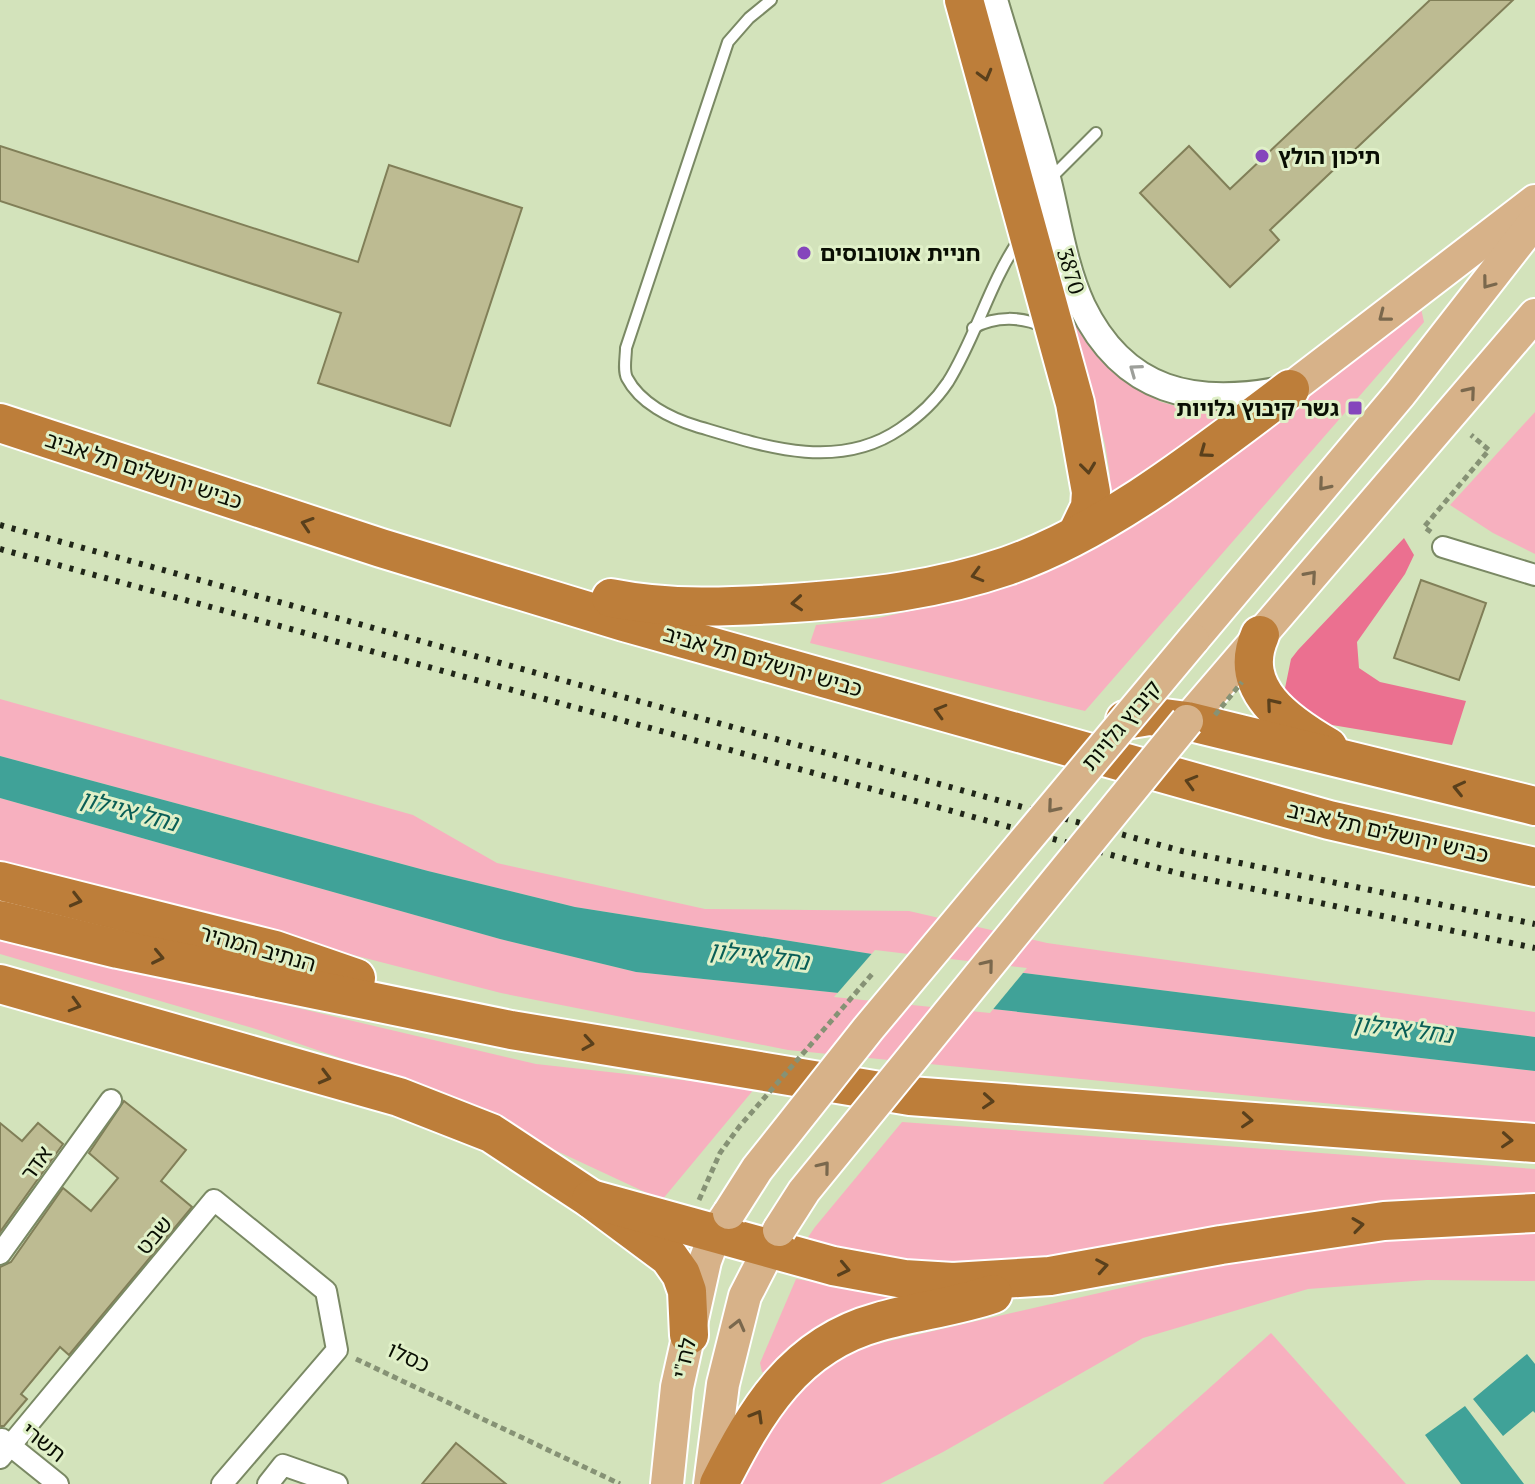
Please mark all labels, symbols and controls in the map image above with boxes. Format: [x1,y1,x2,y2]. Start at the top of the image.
one-way arrow [975,68,992,82]
place label: תיכון הולץ [1278,141,1380,170]
marker: תיכון הולץ [1253,147,1271,165]
place label: חניית אוטובוסים [820,238,981,267]
marker: חניית אוטובוסים [795,244,813,262]
street label: 3870 [1051,244,1092,298]
one-way arrow [1483,274,1497,289]
one-way arrow [1378,306,1393,320]
one-way arrow [1129,365,1144,380]
one-way arrow [1460,386,1475,401]
place label: גשר קיבוץ גלויות [1176,393,1339,422]
marker: גשר קיבוץ גלויות [1346,399,1364,417]
street label: כביש ירושלים תל אביב [42,424,246,515]
one-way arrow [1200,442,1214,457]
one-way arrow [1079,461,1096,474]
one-way arrow [1319,476,1334,490]
one-way arrow [301,517,314,533]
one-way arrow [971,566,985,582]
one-way arrow [1301,570,1316,585]
one-way arrow [790,594,803,611]
street label: כביש ירושלים תל אביב [660,618,866,703]
street label: קיבוץ גלויות [1074,673,1167,776]
one-way arrow [1267,698,1282,713]
one-way arrow [934,704,948,720]
one-way arrow [1184,774,1198,791]
one-way arrow [1453,781,1466,798]
water label: נחל איילון [77,782,183,839]
street label: כביש ירושלים תל אביב [1285,794,1492,869]
one-way arrow [1048,797,1063,812]
one-way arrow [68,891,82,908]
street label: הנתיב המהיר [197,917,320,978]
water label: נחל איילון [708,933,813,977]
one-way arrow [150,948,164,965]
one-way arrow [978,960,993,974]
one-way arrow [67,996,81,1013]
water label: נחל איילון [1352,1006,1457,1050]
one-way arrow [581,1034,594,1051]
one-way arrow [317,1068,331,1085]
one-way arrow [982,1092,995,1109]
one-way arrow [1241,1111,1254,1128]
one-way arrow [1500,1132,1513,1149]
street label: אדר [13,1139,58,1186]
one-way arrow [814,1161,829,1176]
street label: שבט [129,1209,178,1260]
one-way arrow [1351,1217,1365,1234]
one-way arrow [1095,1259,1108,1276]
one-way arrow [836,1260,850,1277]
one-way arrow [729,1318,746,1332]
street label: כסלו [384,1334,435,1379]
street label: לח"י [665,1335,702,1381]
one-way arrow [747,1410,763,1425]
street label: תשרי [16,1415,72,1468]

